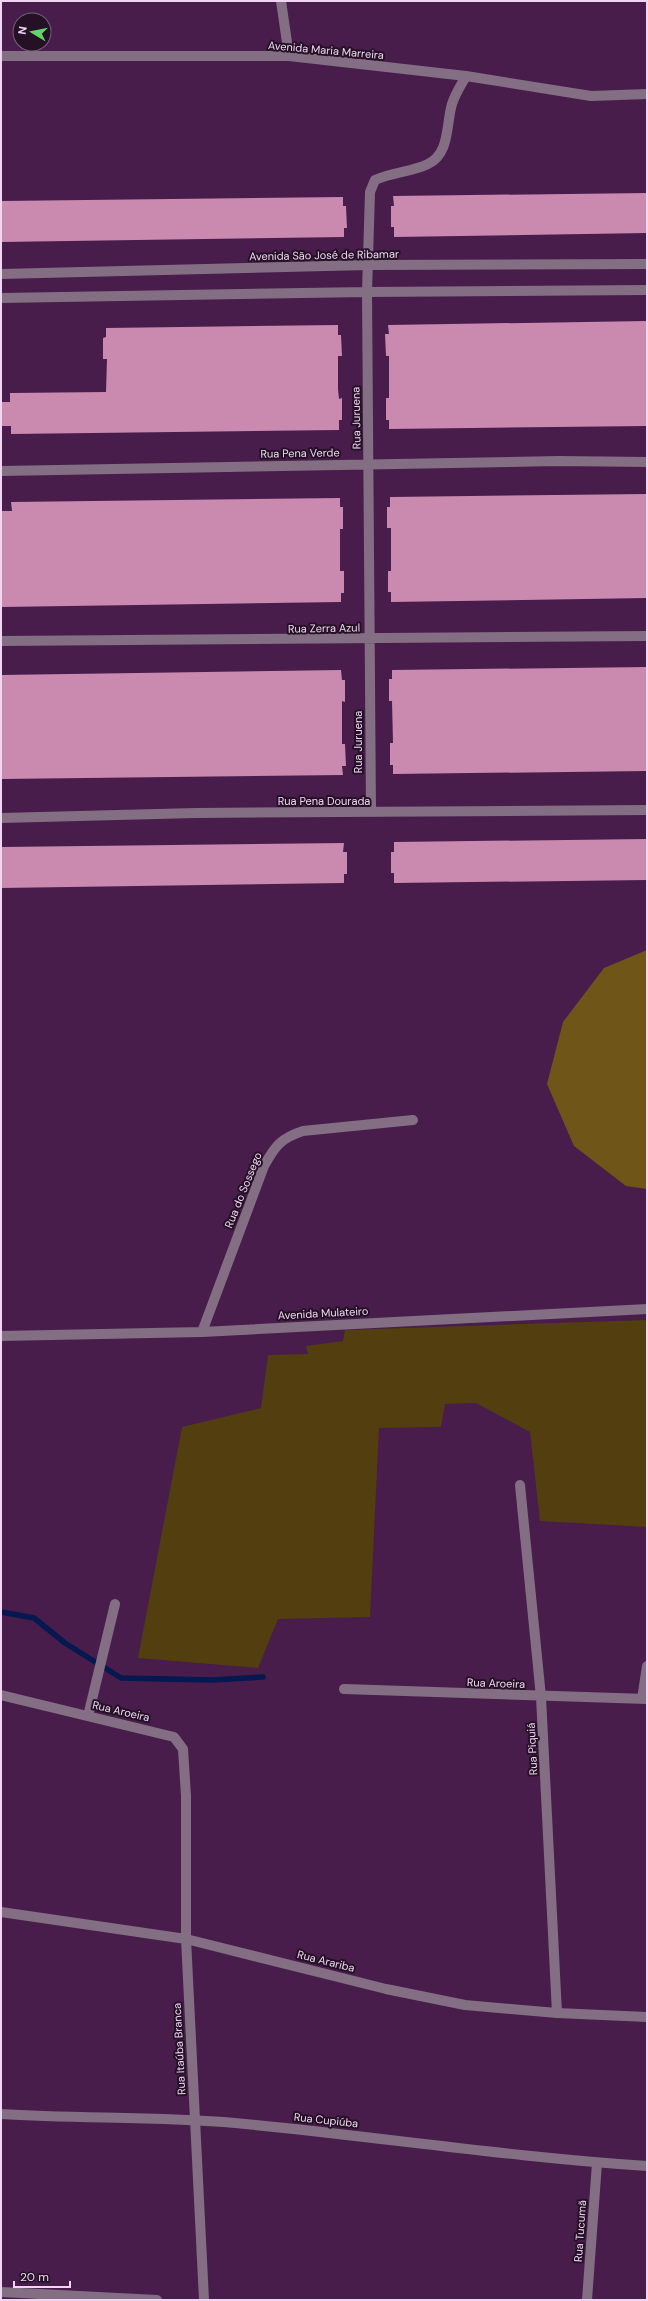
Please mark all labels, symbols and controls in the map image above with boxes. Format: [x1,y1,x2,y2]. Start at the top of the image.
north arrow [12,12,52,52]
text: N [15,25,30,35]
street label: Avenida Maria Marreira [267,38,385,62]
street label: Avenida São José de Ribamar [249,247,399,263]
street label: Rua Juruena [348,387,364,449]
street label: Rua Pena Verde [260,445,340,461]
street label: Rua Zerra Azul [288,620,360,636]
street label: Rua Juruena [351,711,365,773]
street label: Rua Pena Dourada [278,794,370,808]
street label: Rua do Sossego [221,1150,265,1230]
street label: Avenida Mulateiro [277,1304,369,1322]
street label: Rua Aroeira [467,1675,525,1691]
street label: Rua Aroeira [91,1698,151,1724]
street label: Rua Piquiá [524,1722,540,1776]
street label: Rua Arariba [296,1947,356,1975]
street label: Rua Itaúba Branca [170,2003,188,2095]
street label: Rua Cupiúba [293,2110,359,2130]
street label: Rua Tucumã [571,2200,589,2262]
scale bar [14,2263,70,2289]
text: 20 m [20,2269,49,2285]

